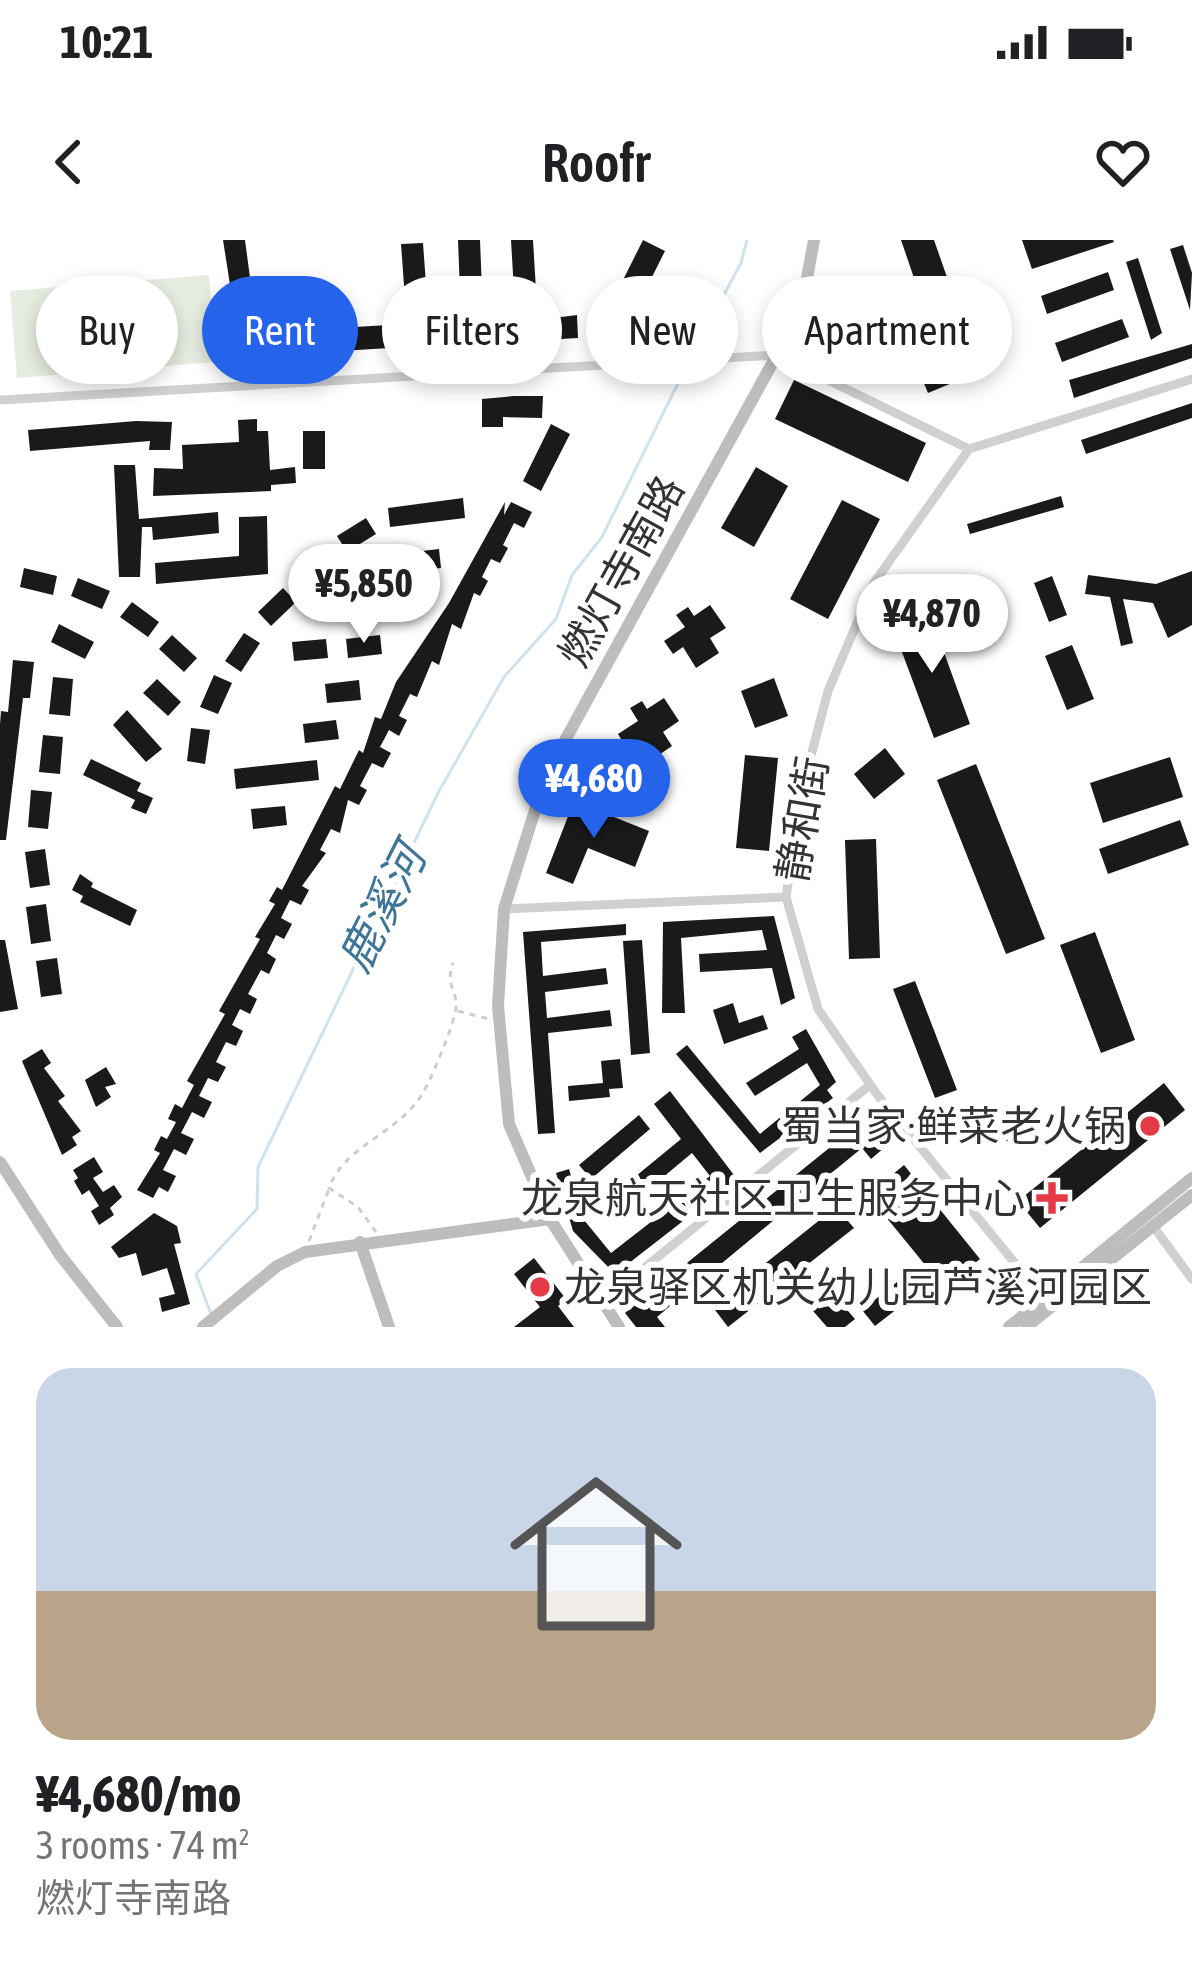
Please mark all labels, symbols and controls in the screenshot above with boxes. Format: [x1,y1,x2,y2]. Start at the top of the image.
text: 10:21 [60,16,154,68]
icon: back [36,129,102,195]
icon: heart [1090,129,1156,195]
text: Roofr [542,132,650,193]
chip: Buy [36,276,178,384]
chip: Rent [202,276,358,384]
chip: Filters [382,276,562,384]
chip: New [586,276,738,384]
chip: Apartment [762,276,1012,384]
street label: 燃灯寺南路 [549,468,693,674]
pin: ¥5,850 [266,544,462,646]
text: ¥5,850 [315,561,413,605]
pin: ¥4,870 [834,574,1030,676]
text: ¥4,870 [883,591,981,635]
pin: ¥4,680 [496,739,692,841]
street label: 静和街 [767,753,837,885]
text: ¥4,680 [545,756,643,800]
water label: 鹿溪河 [328,829,439,980]
place label: 蜀当家·鲜菜老火锅 [781,1102,1126,1150]
marker: 蜀当家·鲜菜老火锅 [1137,1113,1163,1139]
place label: 龙泉航天社区卫生服务中心 [521,1174,1025,1222]
marker: 龙泉航天社区卫生服务中心 [1036,1182,1068,1214]
place label: 龙泉驿区机关幼儿园芦溪河园区 [564,1263,1152,1311]
marker: 龙泉驿区机关幼儿园芦溪河园区 [527,1274,553,1300]
icon: home [488,1446,704,1662]
text: ¥4,680/mo [36,1764,242,1823]
text: 3 rooms · 74 m² [36,1823,250,1867]
text: 燃灯寺南路 [36,1876,231,1920]

